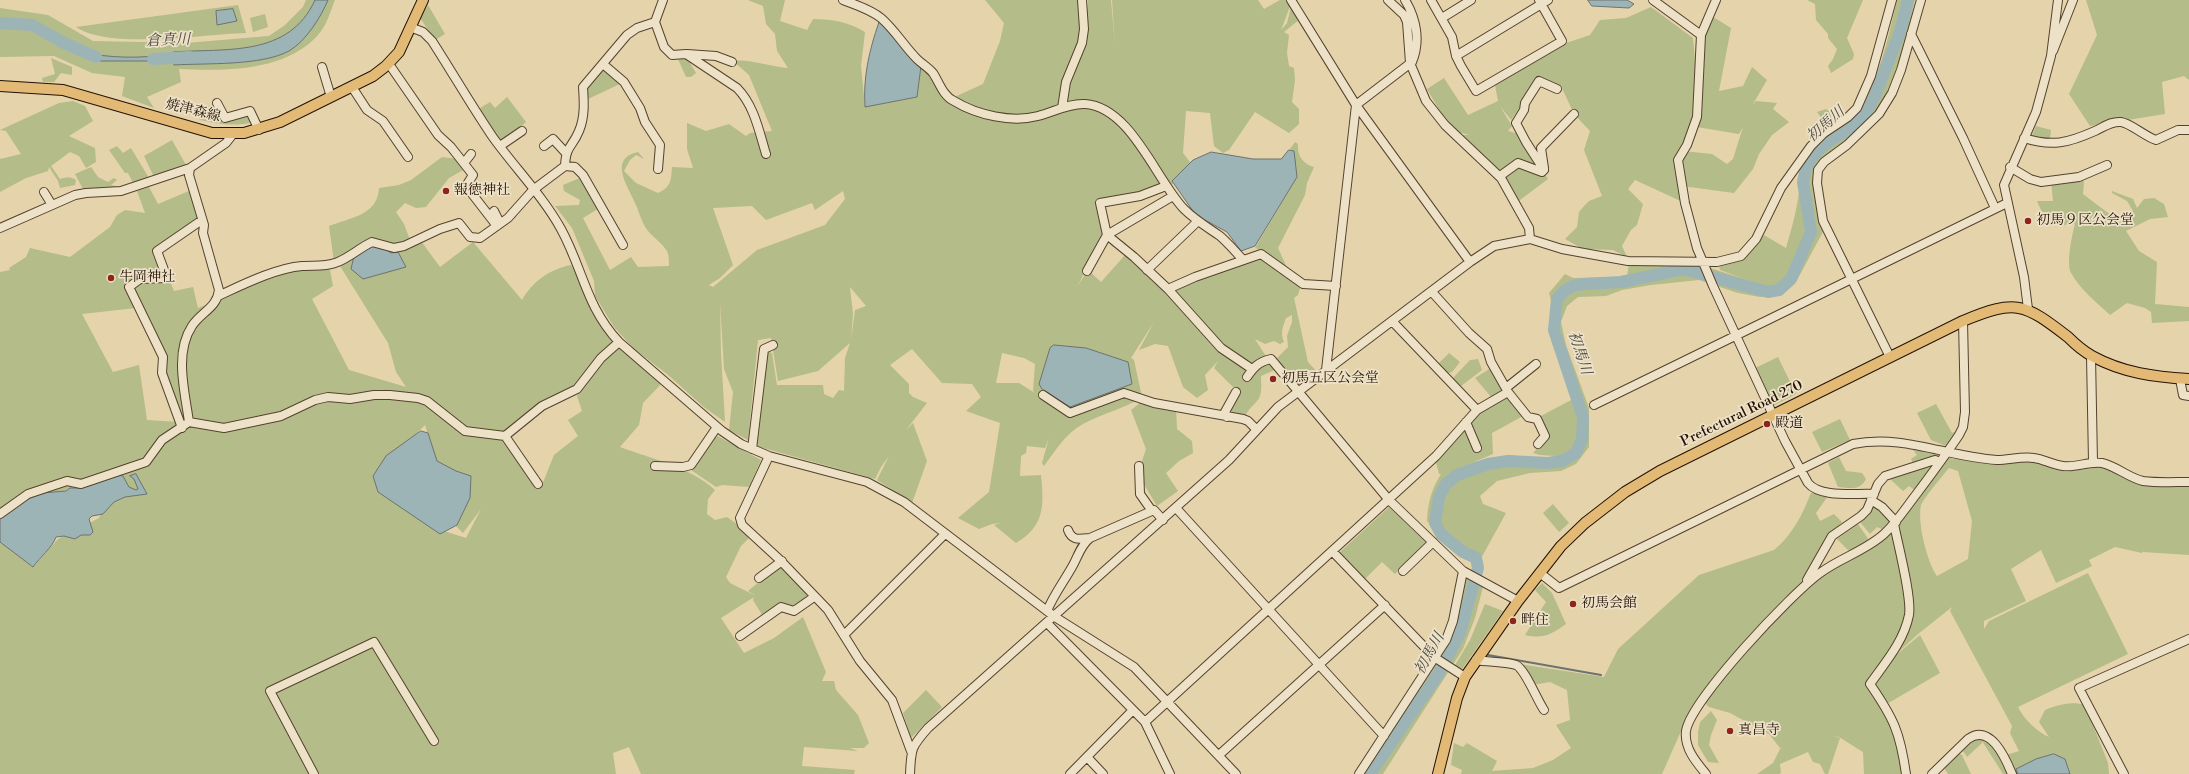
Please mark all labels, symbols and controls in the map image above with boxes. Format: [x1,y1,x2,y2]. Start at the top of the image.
water label: 倉真川 [145,31,191,51]
street label: 焼津森線 [164,96,222,126]
water label: 初馬川 [1803,103,1849,147]
place label: 報徳神社 [454,183,510,199]
marker: 報徳神社 [441,186,451,196]
place label: 初馬９区公会堂 [2036,213,2134,229]
marker: 初馬９区公会堂 [2023,216,2033,226]
place label: 牛岡神社 [119,270,175,286]
marker: 牛岡神社 [106,273,116,283]
water label: 初馬川 [1563,329,1595,377]
place label: 初馬五区公会堂 [1281,371,1379,387]
marker: 初馬五区公会堂 [1268,374,1278,384]
street label: Prefectural Road 270 [1678,377,1806,451]
place label: 殿道 [1775,416,1803,432]
marker: 殿道 [1762,419,1772,429]
place label: 初馬会館 [1581,596,1637,612]
marker: 初馬会館 [1568,599,1578,609]
place label: 畔住 [1521,613,1549,629]
marker: 畔住 [1508,616,1518,626]
water label: 初馬川 [1411,630,1449,678]
place label: 真昌寺 [1738,723,1780,739]
marker: 真昌寺 [1725,726,1735,736]

